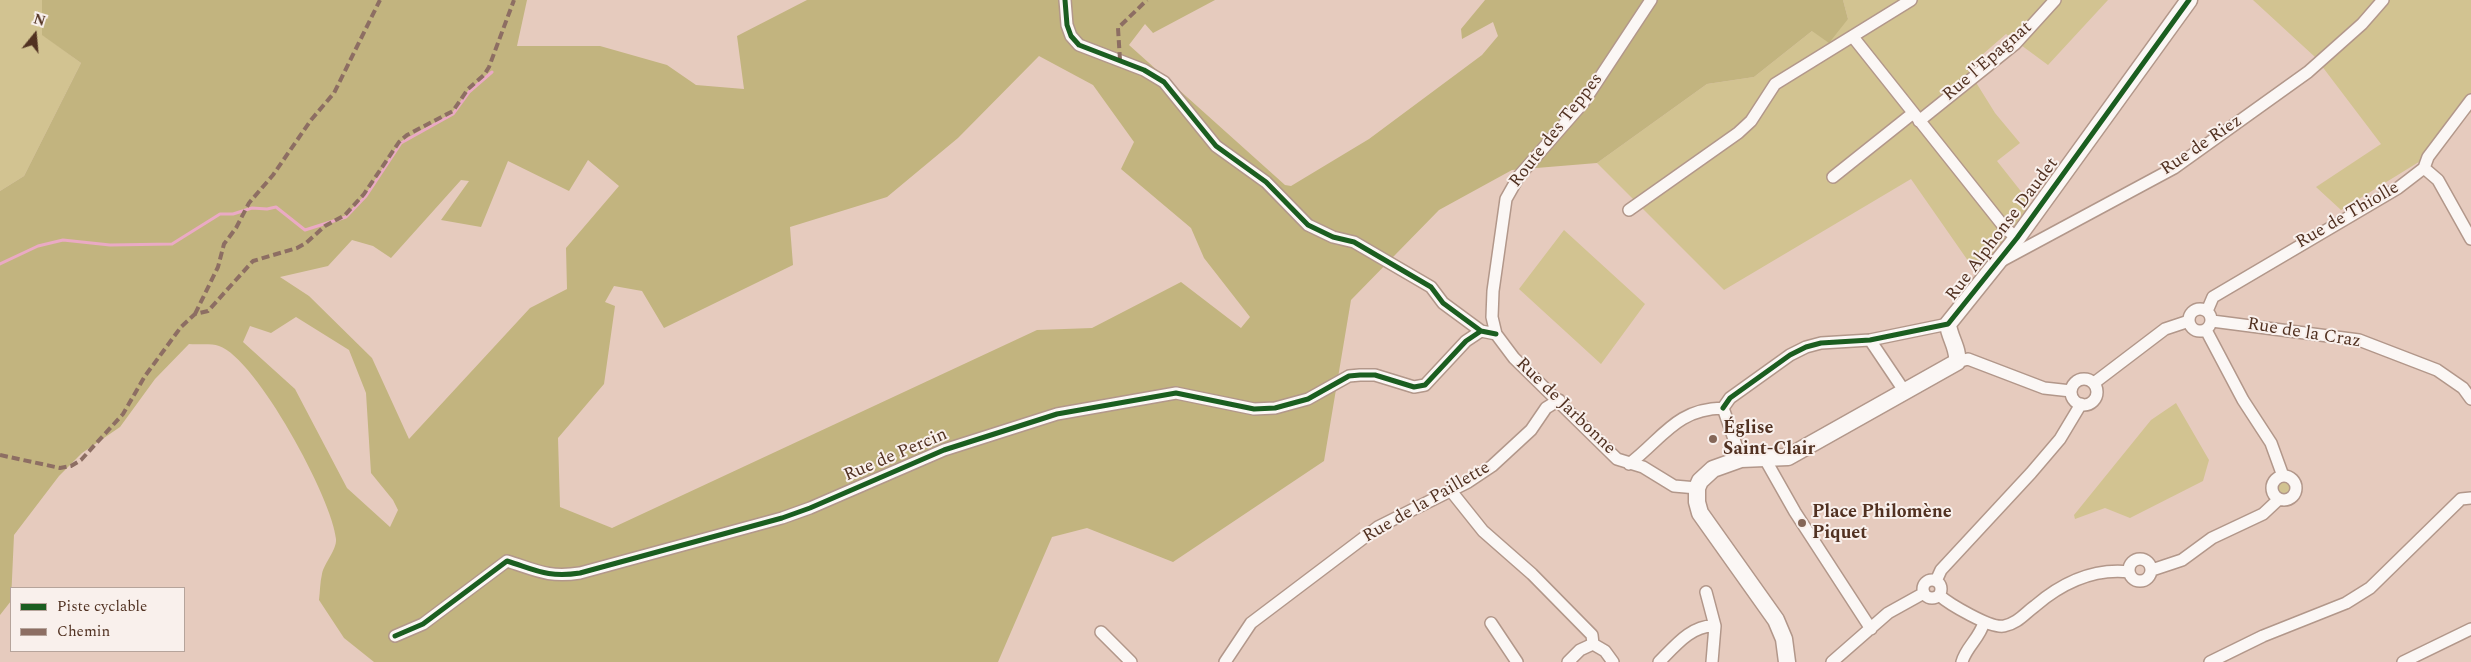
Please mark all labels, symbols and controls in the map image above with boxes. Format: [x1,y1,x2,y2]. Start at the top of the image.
text: N [31,8,48,32]
north arrow [10,10,60,60]
street label: Rue l'Epagnat [1939,17,2037,107]
street label: Route des Teppes [1506,69,1608,193]
street label: Rue de Riez [2157,111,2247,181]
street label: Rue Alphonse Daudet [1942,154,2064,306]
street label: Rue de Thiolle [2293,178,2403,254]
street label: Rue de la Craz [2246,314,2362,354]
street label: Rue de Jarbonne [1511,354,1619,460]
place label: Église Saint-Clair [1723,418,1815,460]
street label: Rue de Percin [841,425,951,487]
marker: Église Saint-Clair [1707,433,1719,445]
street label: Rue de la Paillette [1360,458,1494,548]
place label: Place Philomène Piquet [1812,502,1952,544]
marker: Place Philomène Piquet [1796,517,1808,529]
legend [10,587,185,652]
text: Piste cyclable [57,595,147,618]
text: Chemin [57,620,110,643]

